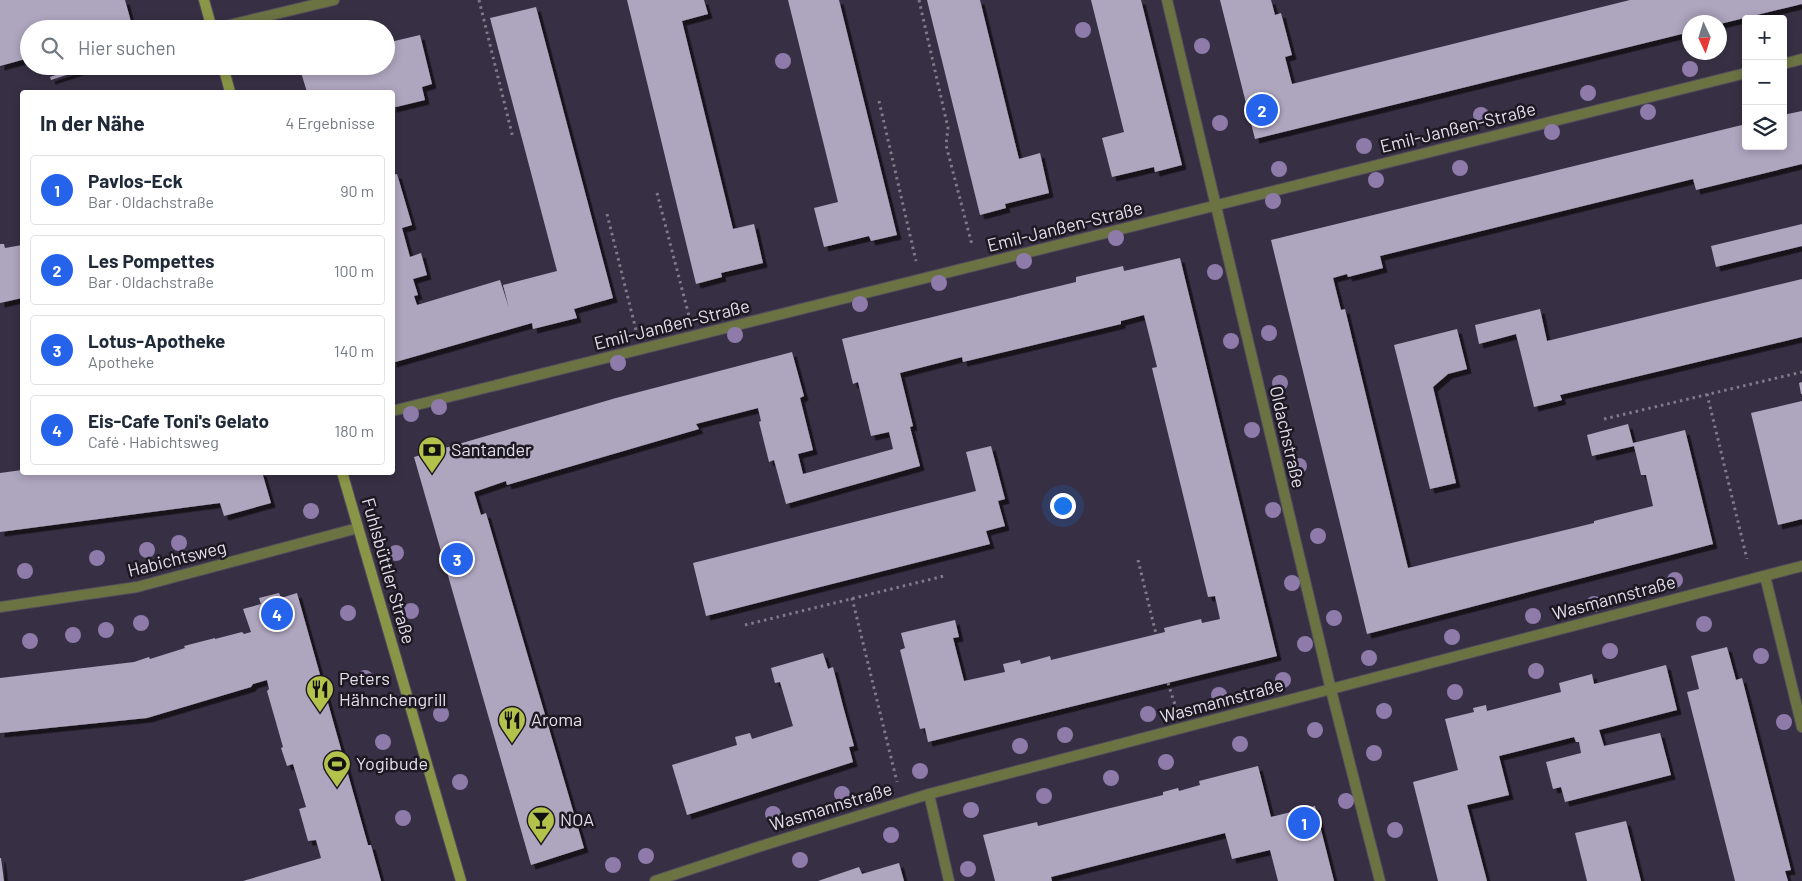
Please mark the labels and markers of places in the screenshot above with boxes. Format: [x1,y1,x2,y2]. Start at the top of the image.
pin: 2 [1246,91,1278,129]
bank icon: Santander [417,435,447,474]
place label: Santander [451,438,532,460]
pin: 3 [441,540,473,578]
pin: 4 [261,595,293,633]
place label: Peters Hähnchengrill [339,667,447,710]
restaurant icon: Peters Hähnchengrill [305,674,335,713]
restaurant icon: Aroma [497,705,527,744]
place label: Aroma [531,708,582,730]
sports icon: Yogibude [322,749,352,788]
place label: Yogibude [356,752,428,774]
pin: 1 [1288,804,1320,842]
bar icon: NOA [526,805,556,844]
place label: NOA [560,808,594,830]

